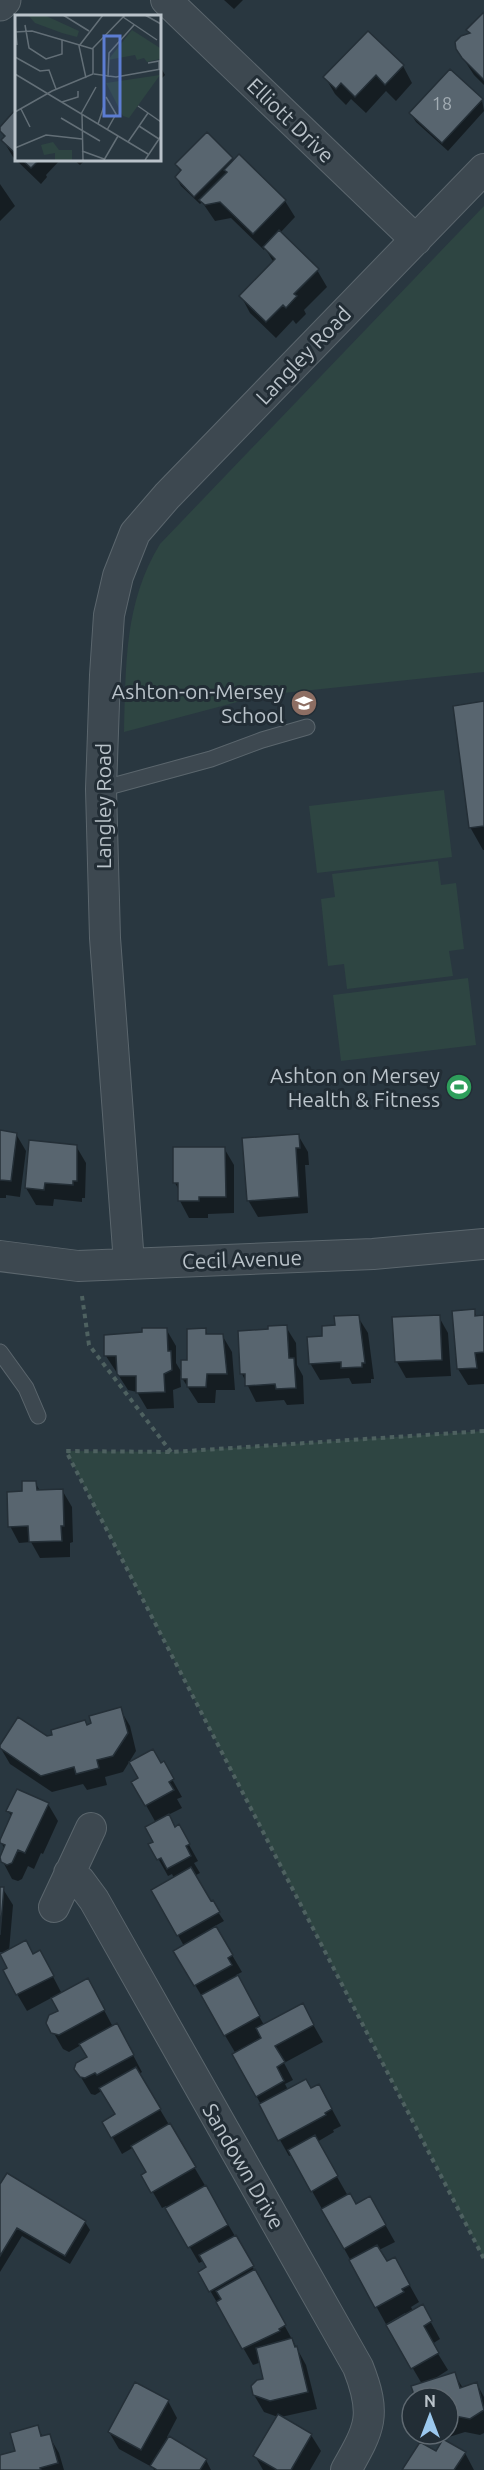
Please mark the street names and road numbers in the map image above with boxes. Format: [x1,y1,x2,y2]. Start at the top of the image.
street label: Elliott Drive [243,73,339,167]
street label: Langley Road [251,301,355,409]
street label: Langley Road [91,743,115,869]
street label: Cecil Avenue [181,1245,303,1273]
street label: Sandown Drive [198,2099,290,2233]

